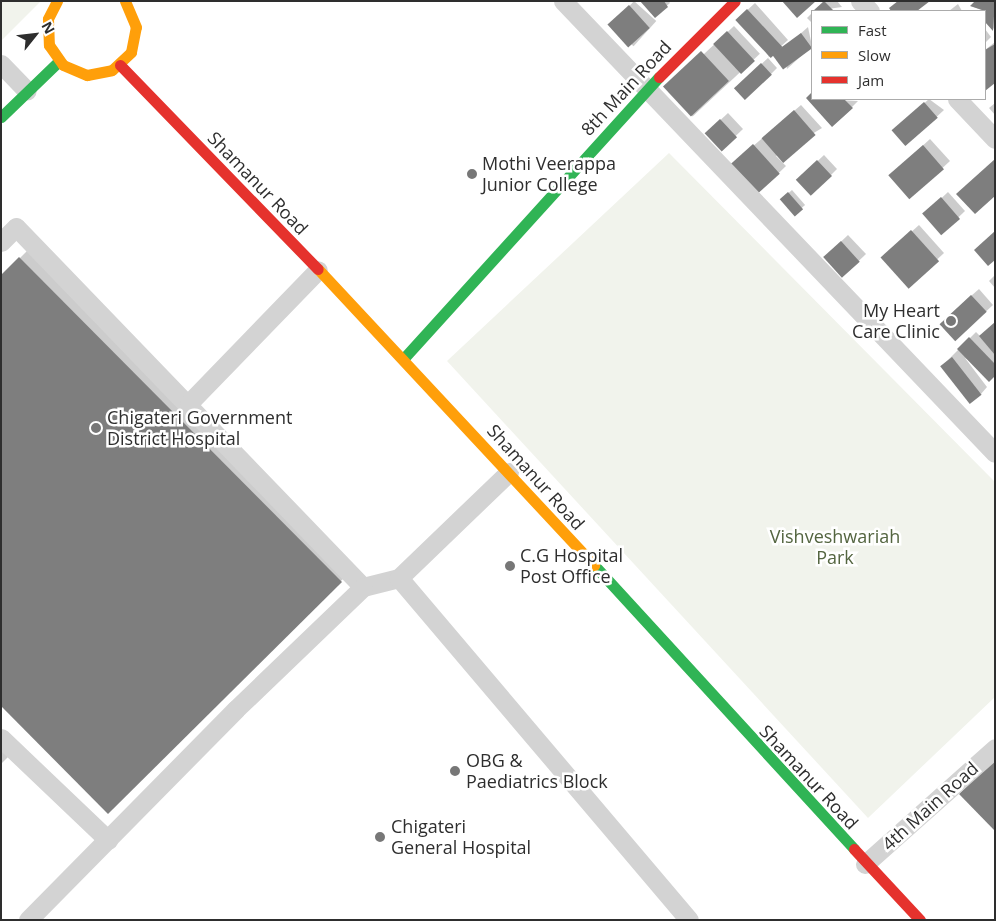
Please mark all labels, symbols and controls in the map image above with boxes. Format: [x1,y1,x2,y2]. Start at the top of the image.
north arrow [10,10,60,60]
legend [811,10,986,100]
text: N [37,18,60,37]
text: Fast [858,20,887,40]
street label: 8th Main Road [577,36,675,140]
text: Slow [858,45,891,65]
text: Jam [858,70,884,90]
street label: Shamanur Road [203,127,313,239]
place label: Mothi Veerappa Junior College [482,153,616,195]
marker: Mothi Veerappa Junior College [466,168,478,180]
place label: My Heart Care Clinic [852,300,940,342]
marker: My Heart Care Clinic [944,314,958,328]
place label: Chigateri Government District Hospital [107,407,292,449]
street label: Shamanur Road [483,420,589,534]
marker: Chigateri Government District Hospital [89,421,103,435]
park label: Vishveshwariah Park [770,526,900,568]
place label: C.G Hospital Post Office [520,545,623,588]
marker: C.G Hospital Post Office [504,560,516,572]
street label: Shamanur Road [755,720,863,834]
place label: OBG & Paediatrics Block [466,750,608,792]
street label: 4th Main Road [878,757,982,855]
marker: OBG & Paediatrics Block [448,764,462,778]
place label: Chigateri General Hospital [391,816,531,859]
marker: Chigateri General Hospital [373,830,387,844]

